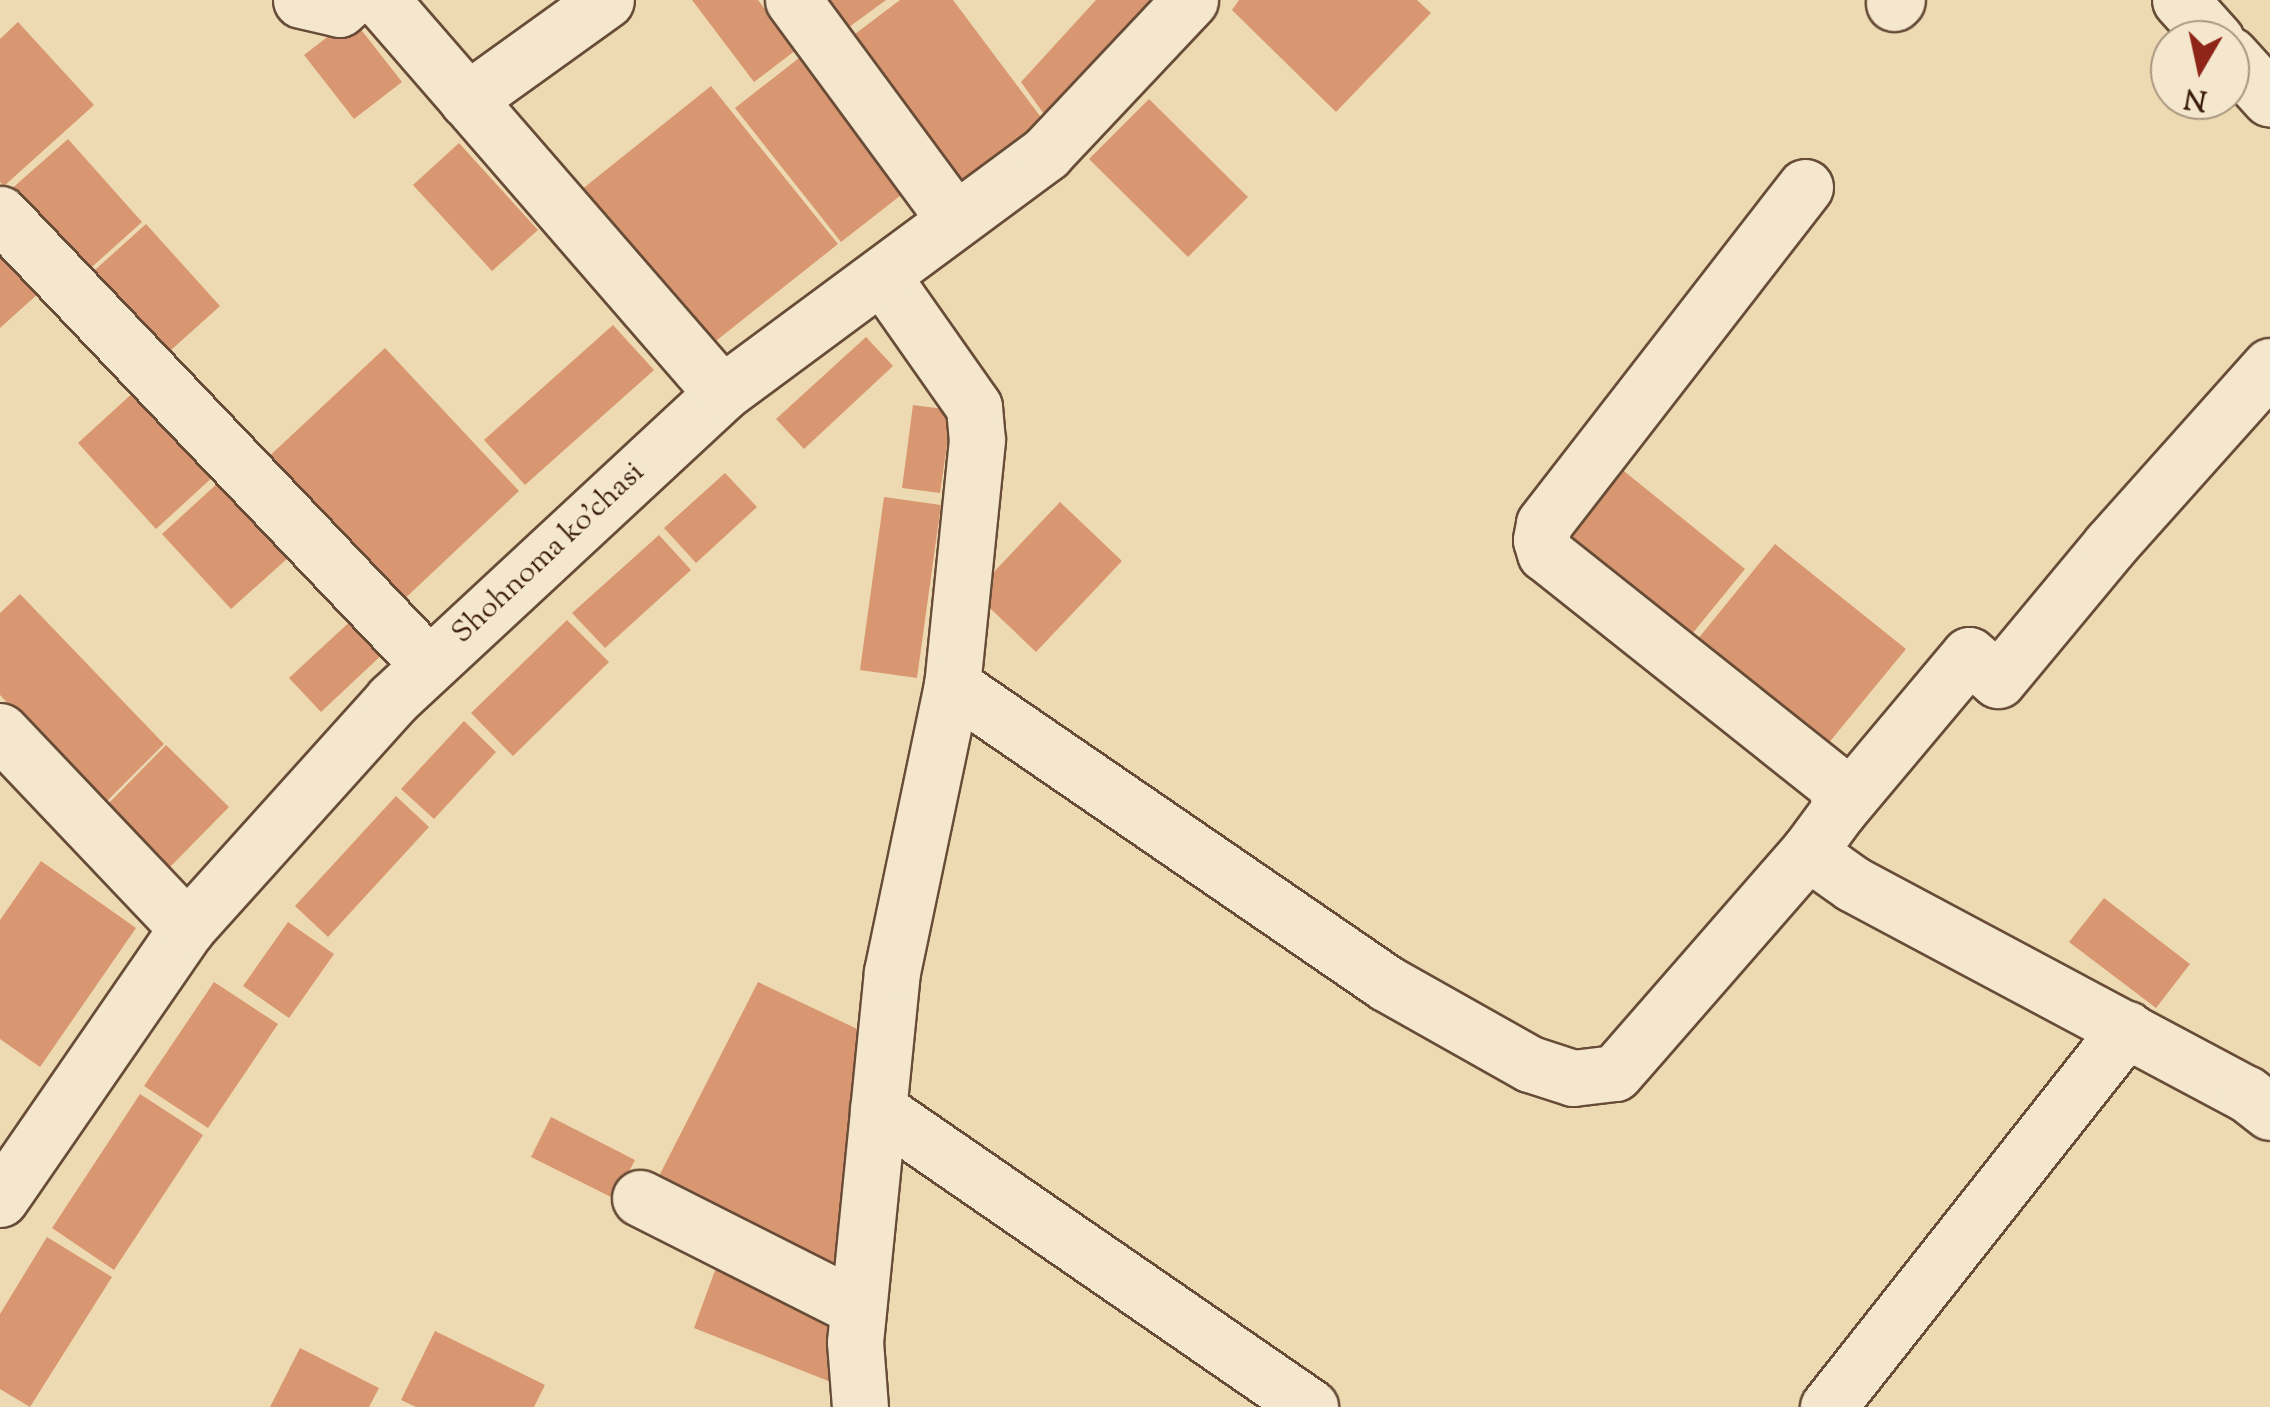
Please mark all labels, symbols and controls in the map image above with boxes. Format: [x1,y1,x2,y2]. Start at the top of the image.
north arrow [2150,20,2250,120]
text: N [2181,76,2210,119]
street label: Shohnoma ko'chasi [445,456,653,652]

